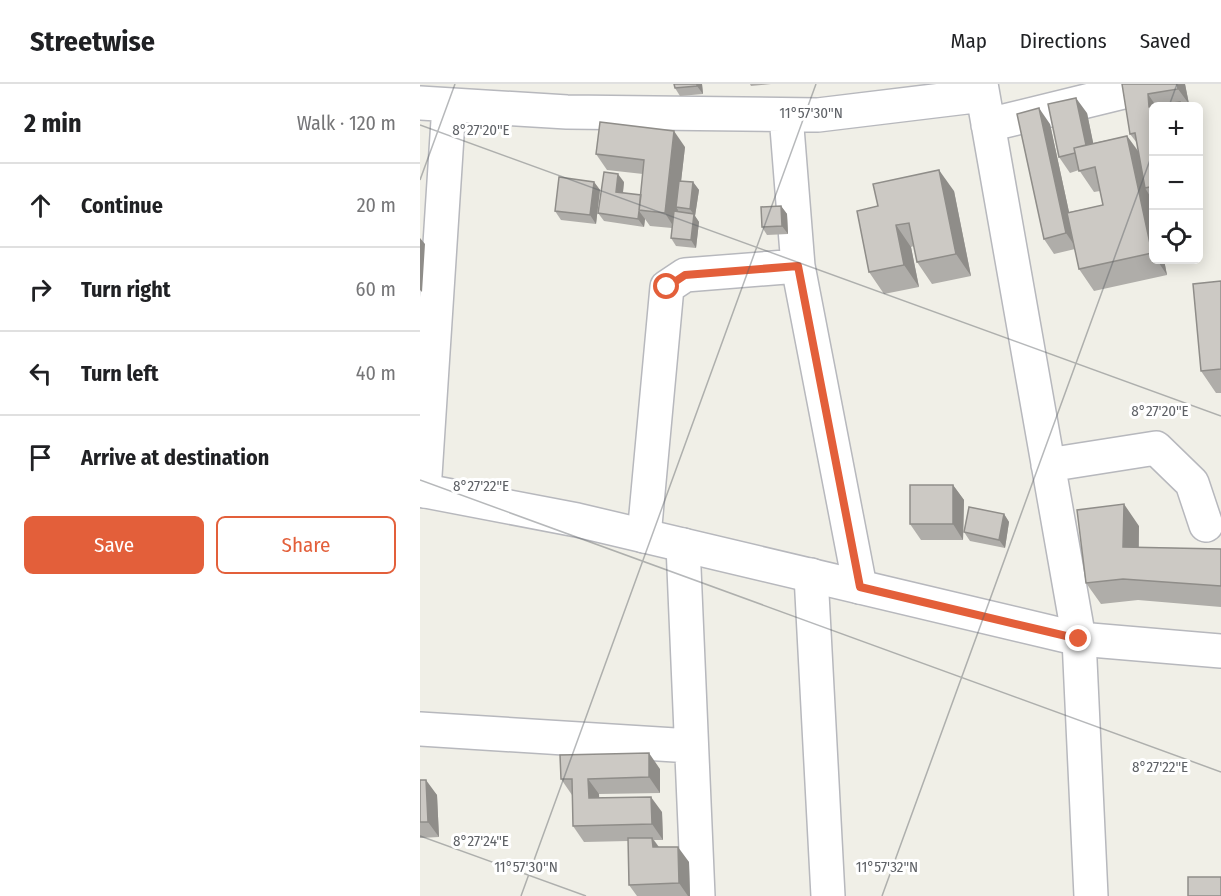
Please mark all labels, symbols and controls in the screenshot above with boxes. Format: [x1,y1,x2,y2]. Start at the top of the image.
text: Streetwise [30,25,155,58]
text: Map [950,28,987,54]
text: Directions [1020,28,1107,54]
text: Saved [1140,28,1191,54]
map controls [1149,102,1203,264]
button: + [1149,102,1203,156]
text: 11°57'30"N [779,104,843,122]
text: 2 min [24,108,82,139]
text: Walk · 120 m [297,111,396,135]
text: 8°27'20"E [452,121,510,139]
button: − [1149,156,1203,210]
icon: ahead [24,189,57,222]
text: Continue [81,192,163,219]
text: 20 m [357,193,396,217]
button: locate [1149,210,1203,264]
icon: right [24,273,57,306]
route start [653,273,679,299]
text: Turn right [81,276,170,303]
text: 60 m [356,277,396,301]
icon: left [24,357,57,390]
text: Turn left [81,360,159,387]
text: 40 m [356,361,396,385]
text: 8°27'20"E [1131,402,1189,420]
icon: arrive [24,441,57,474]
text: Arrive at destination [81,444,269,471]
text: 8°27'22"E [453,477,509,495]
button: Save [24,516,204,574]
button: Share [216,516,396,574]
route end [1065,625,1091,651]
text: 8°27'22"E [1132,758,1188,776]
text: 8°27'24"E [453,832,509,850]
text: 11°57'30"N [494,858,558,876]
text: 11°57'32"N [856,858,918,876]

